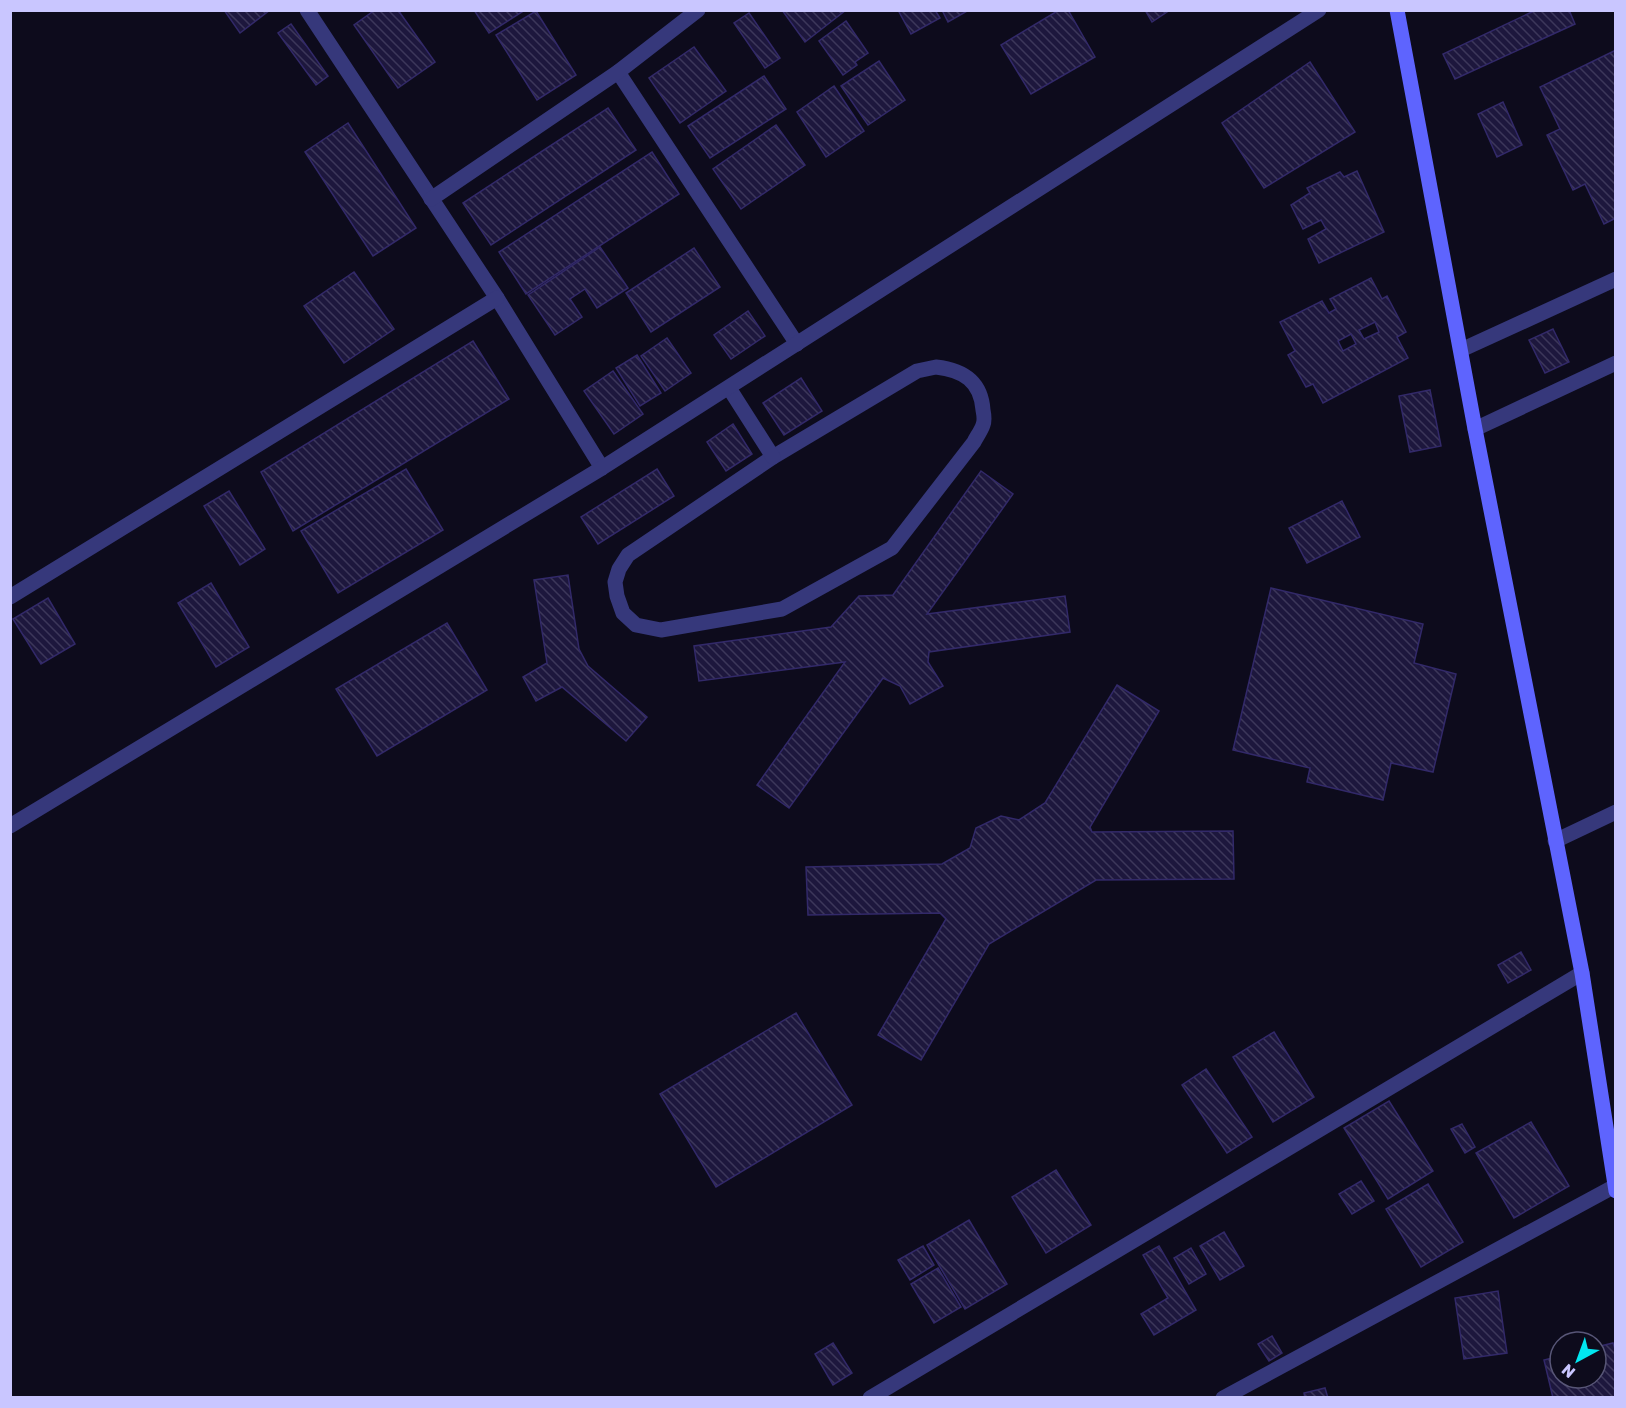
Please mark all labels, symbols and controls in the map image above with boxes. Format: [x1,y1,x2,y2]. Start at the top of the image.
north arrow [1548,1330,1608,1390]
text: N [1558,1360,1579,1382]

